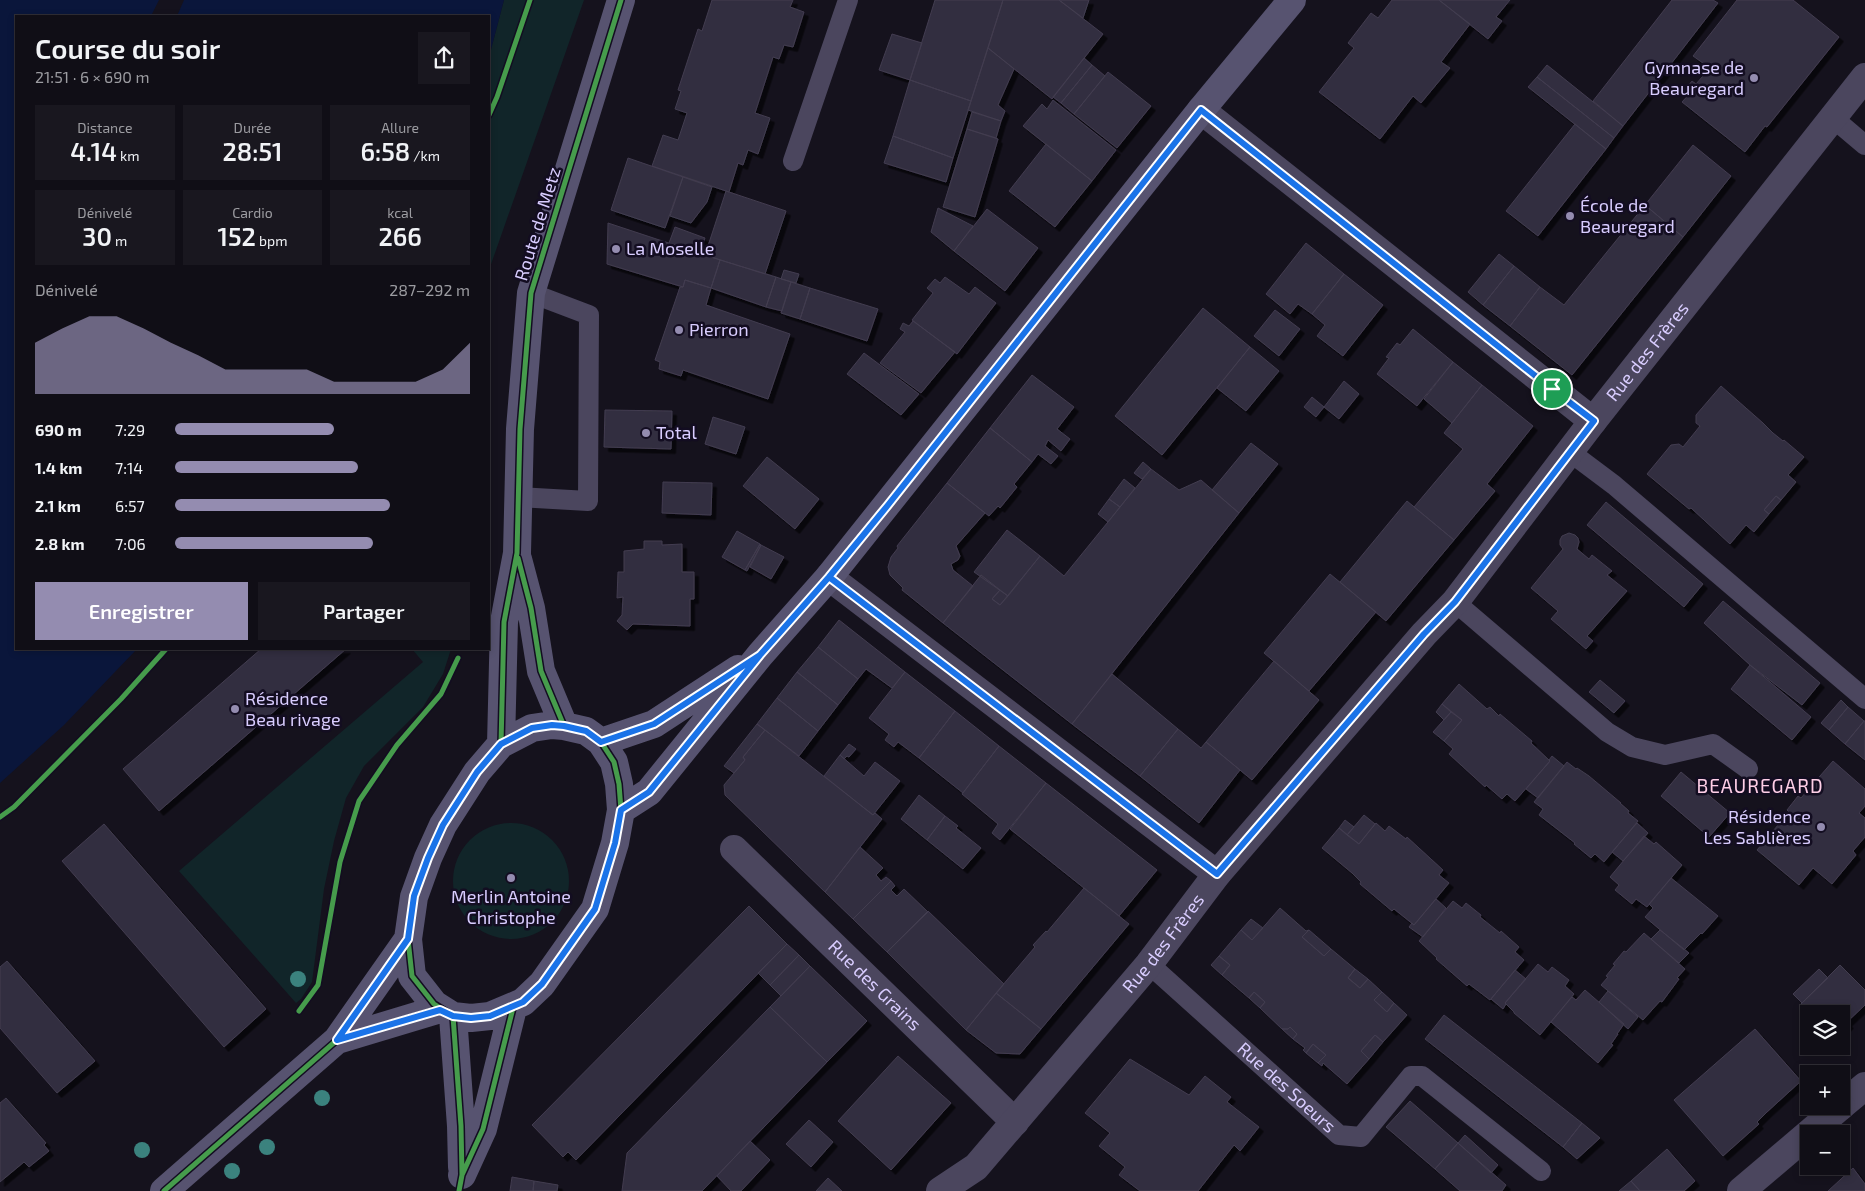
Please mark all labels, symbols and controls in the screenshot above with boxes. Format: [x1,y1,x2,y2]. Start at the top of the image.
text: Course du soir [35,31,220,65]
button: share [418,32,470,84]
place label: Gymnase de Beauregard [1644,56,1744,99]
text: 21:51 · 6 × 690 m [35,67,150,86]
marker: Gymnase de Beauregard [1748,72,1760,84]
text: Distance [77,119,132,136]
text: Durée [234,119,271,136]
text: Allure [381,119,419,136]
text: 4.14 [70,136,117,166]
text: 28:51 [222,136,283,166]
text: 6:58 [360,136,410,166]
text: km [117,147,139,164]
text: /km [410,147,440,164]
street label: Route de Metz [509,164,565,283]
place label: École de Beauregard [1580,194,1675,237]
text: Dénivelé [77,204,132,221]
text: Cardio [232,204,273,221]
text: kcal [387,204,413,221]
marker: École de Beauregard [1564,210,1576,222]
text: 30 [82,221,112,251]
text: 152 [218,221,256,251]
text: 266 [378,221,422,251]
text: m [112,232,127,249]
text: bpm [256,232,287,249]
place label: La Moselle [626,237,714,259]
marker: La Moselle [610,243,622,255]
text: Dénivelé [35,280,98,299]
text: 287–292 m [389,280,470,299]
street label: Rue des Frères [1601,297,1693,405]
place label: Pierron [689,318,749,340]
marker: Pierron [673,324,685,336]
pin [1531,368,1573,410]
icon: arrive [1538,375,1566,403]
text: 690 m [35,420,82,439]
text: 7:29 [115,420,145,439]
place label: Total [656,421,697,443]
marker: Total [640,427,652,439]
text: 1.4 km [35,458,82,477]
text: 7:14 [115,458,143,477]
text: 2.1 km [35,496,81,515]
text: 6:57 [115,496,145,515]
text: 2.8 km [35,534,85,553]
text: 7:06 [115,534,146,553]
button: Enregistrer [35,582,248,640]
button: Partager [258,582,470,640]
place label: Résidence Beau rivage [245,687,341,730]
marker: Résidence Beau rivage [229,703,241,715]
district label: BEAUREGARD [1696,774,1824,797]
place label: Résidence Les Sablières [1703,805,1811,848]
marker: Résidence Les Sablières [1815,821,1827,833]
marker: Merlin Antoine Christophe [505,872,517,884]
place label: Merlin Antoine Christophe [451,885,571,928]
street label: Rue des Frères [1117,889,1208,997]
street label: Rue des Grains [824,935,926,1035]
map controls [1800,1005,1850,1175]
button: layers [1800,1005,1850,1055]
street label: Rue des Soeurs [1233,1037,1341,1137]
button: + [1800,1065,1850,1115]
button: − [1800,1125,1850,1175]

